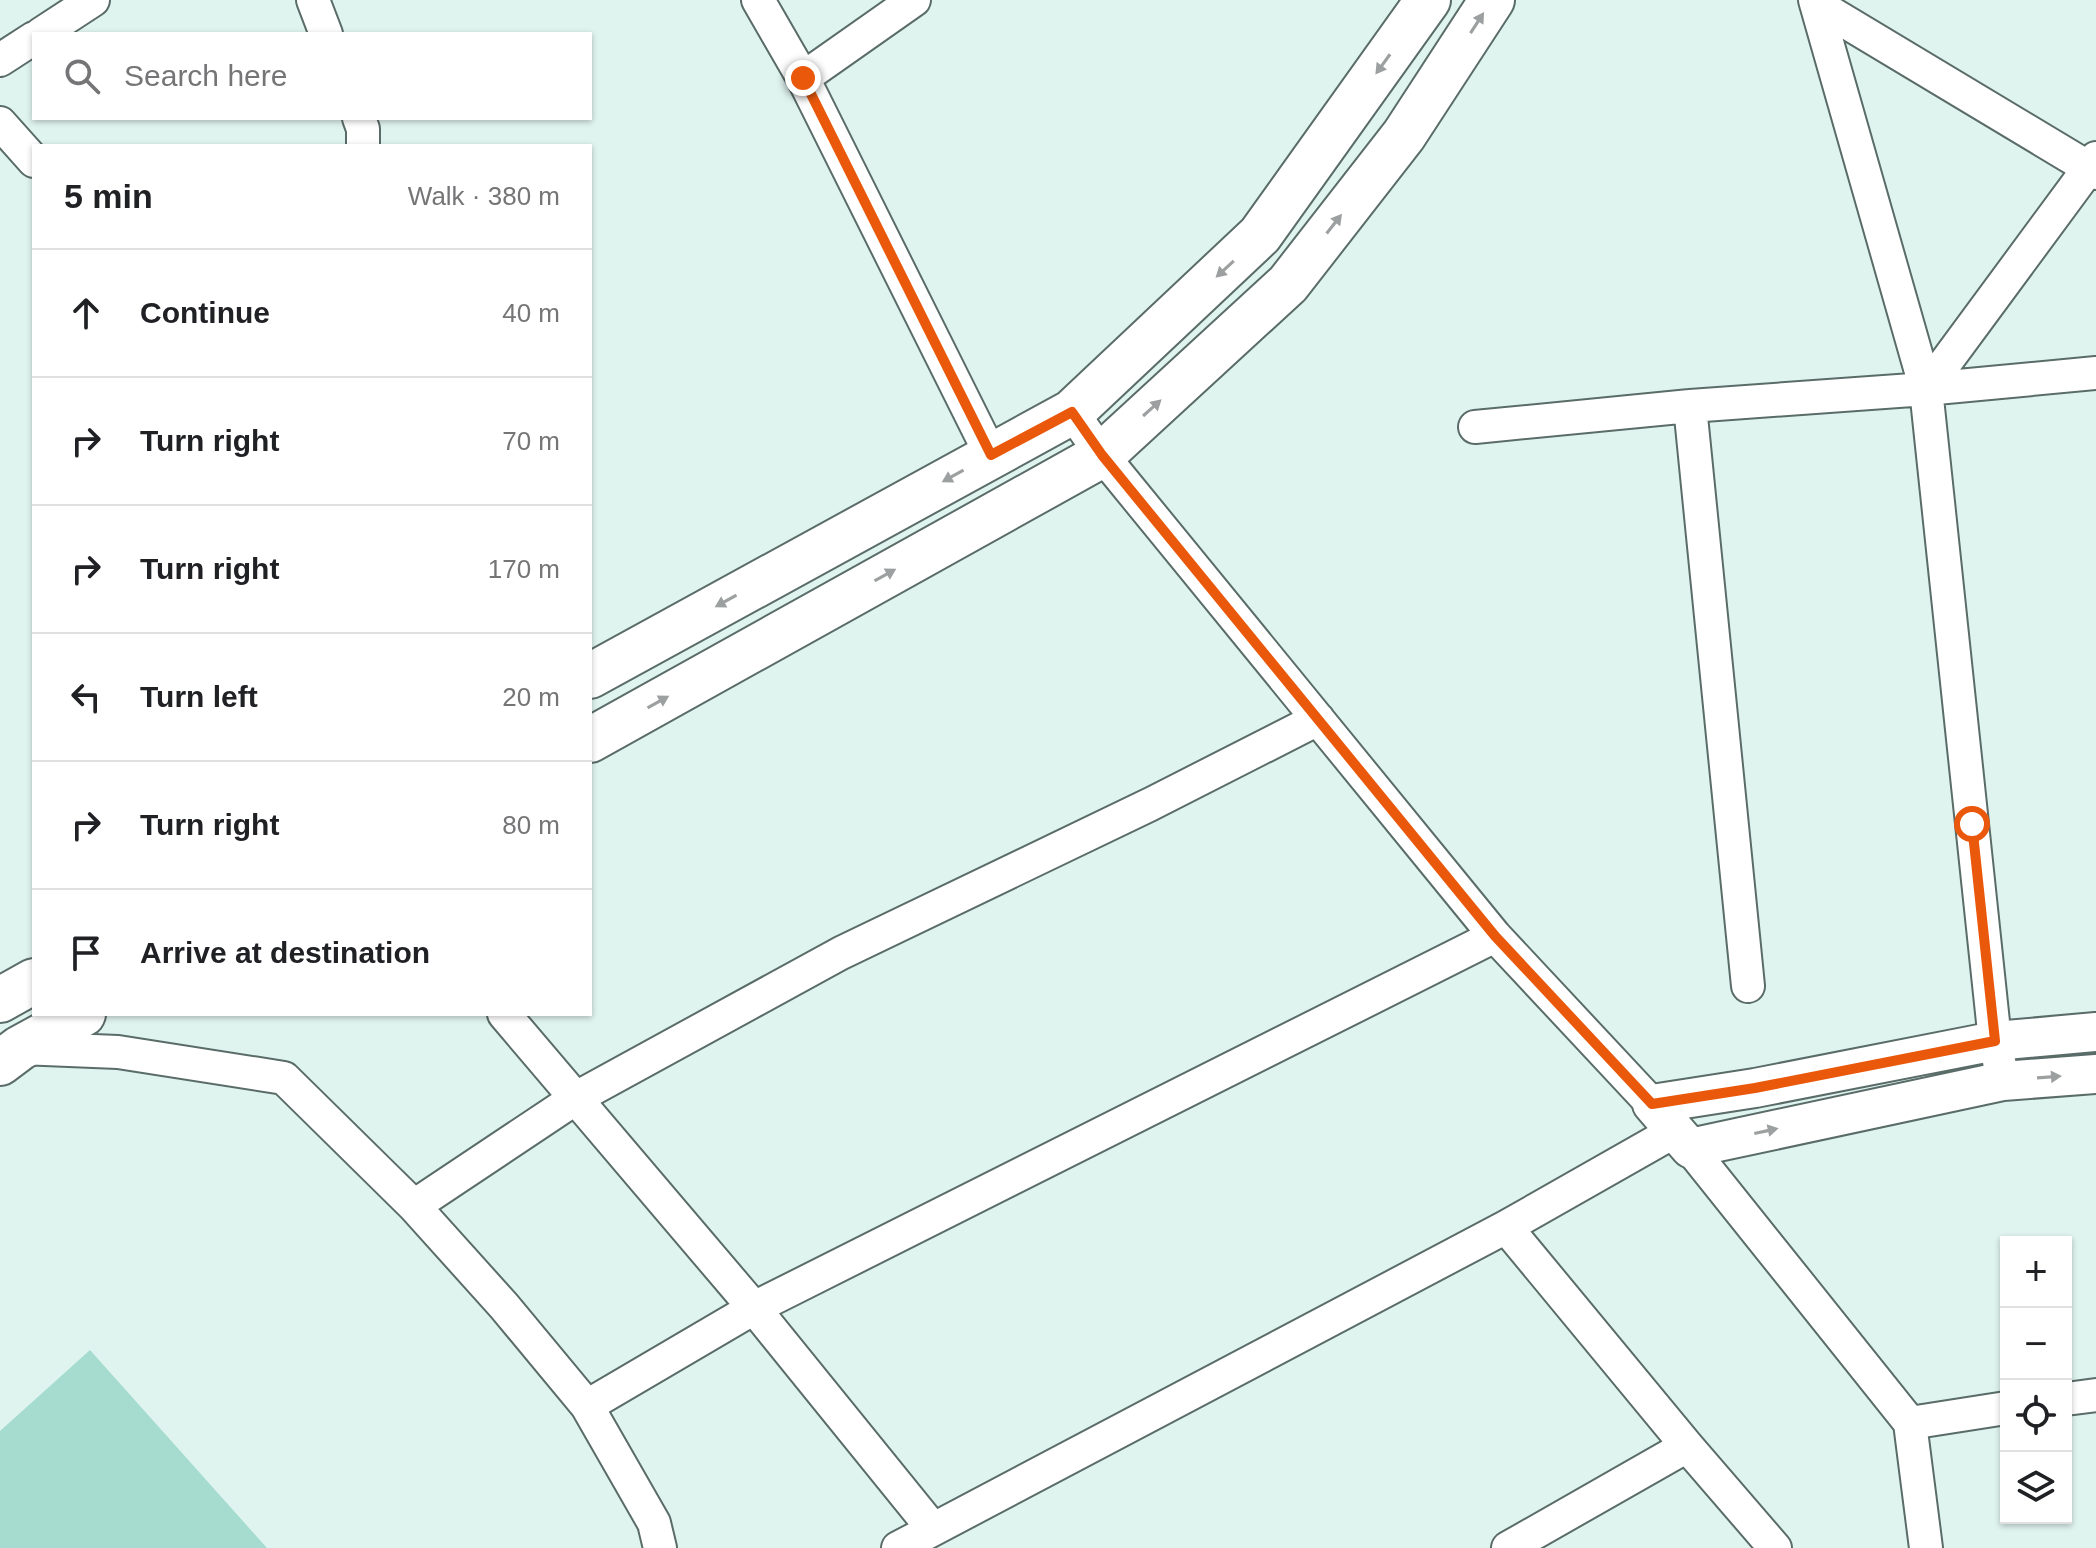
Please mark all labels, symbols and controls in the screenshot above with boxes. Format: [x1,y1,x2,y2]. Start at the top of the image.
one-way arrow [1469,12,1484,34]
search box [32,32,592,120]
one-way arrow [1376,53,1391,74]
icon: search [60,54,104,98]
text: Search here [124,59,287,92]
route end [785,60,821,96]
text: 5 min [64,177,153,215]
text: Walk · 380 m [408,181,560,211]
one-way arrow [1326,214,1342,234]
one-way arrow [1215,259,1234,277]
icon: ahead [64,291,108,335]
text: Continue [140,296,270,329]
text: 40 m [502,298,560,328]
one-way arrow [1142,400,1161,418]
icon: right [64,419,108,463]
text: Turn right [140,424,279,457]
text: 70 m [502,426,560,456]
one-way arrow [942,469,965,483]
icon: right [64,547,108,591]
text: Turn right [140,552,279,585]
text: 170 m [488,554,560,584]
one-way arrow [874,568,896,582]
one-way arrow [714,594,737,608]
icon: left [64,675,108,719]
text: Turn left [140,680,258,713]
text: 20 m [502,682,560,712]
one-way arrow [647,695,669,709]
icon: right [64,803,108,847]
route start [1954,806,1990,842]
text: Turn right [140,808,279,841]
text: 80 m [502,810,560,840]
icon: arrive [64,931,108,975]
text: Arrive at destination [140,936,430,969]
one-way arrow [2037,1070,2062,1083]
one-way arrow [1754,1124,1779,1137]
map controls [2000,1236,2072,1524]
button: + [2000,1236,2072,1308]
button: − [2000,1308,2072,1380]
button: locate [2000,1380,2072,1452]
button: layers [2000,1452,2072,1524]

